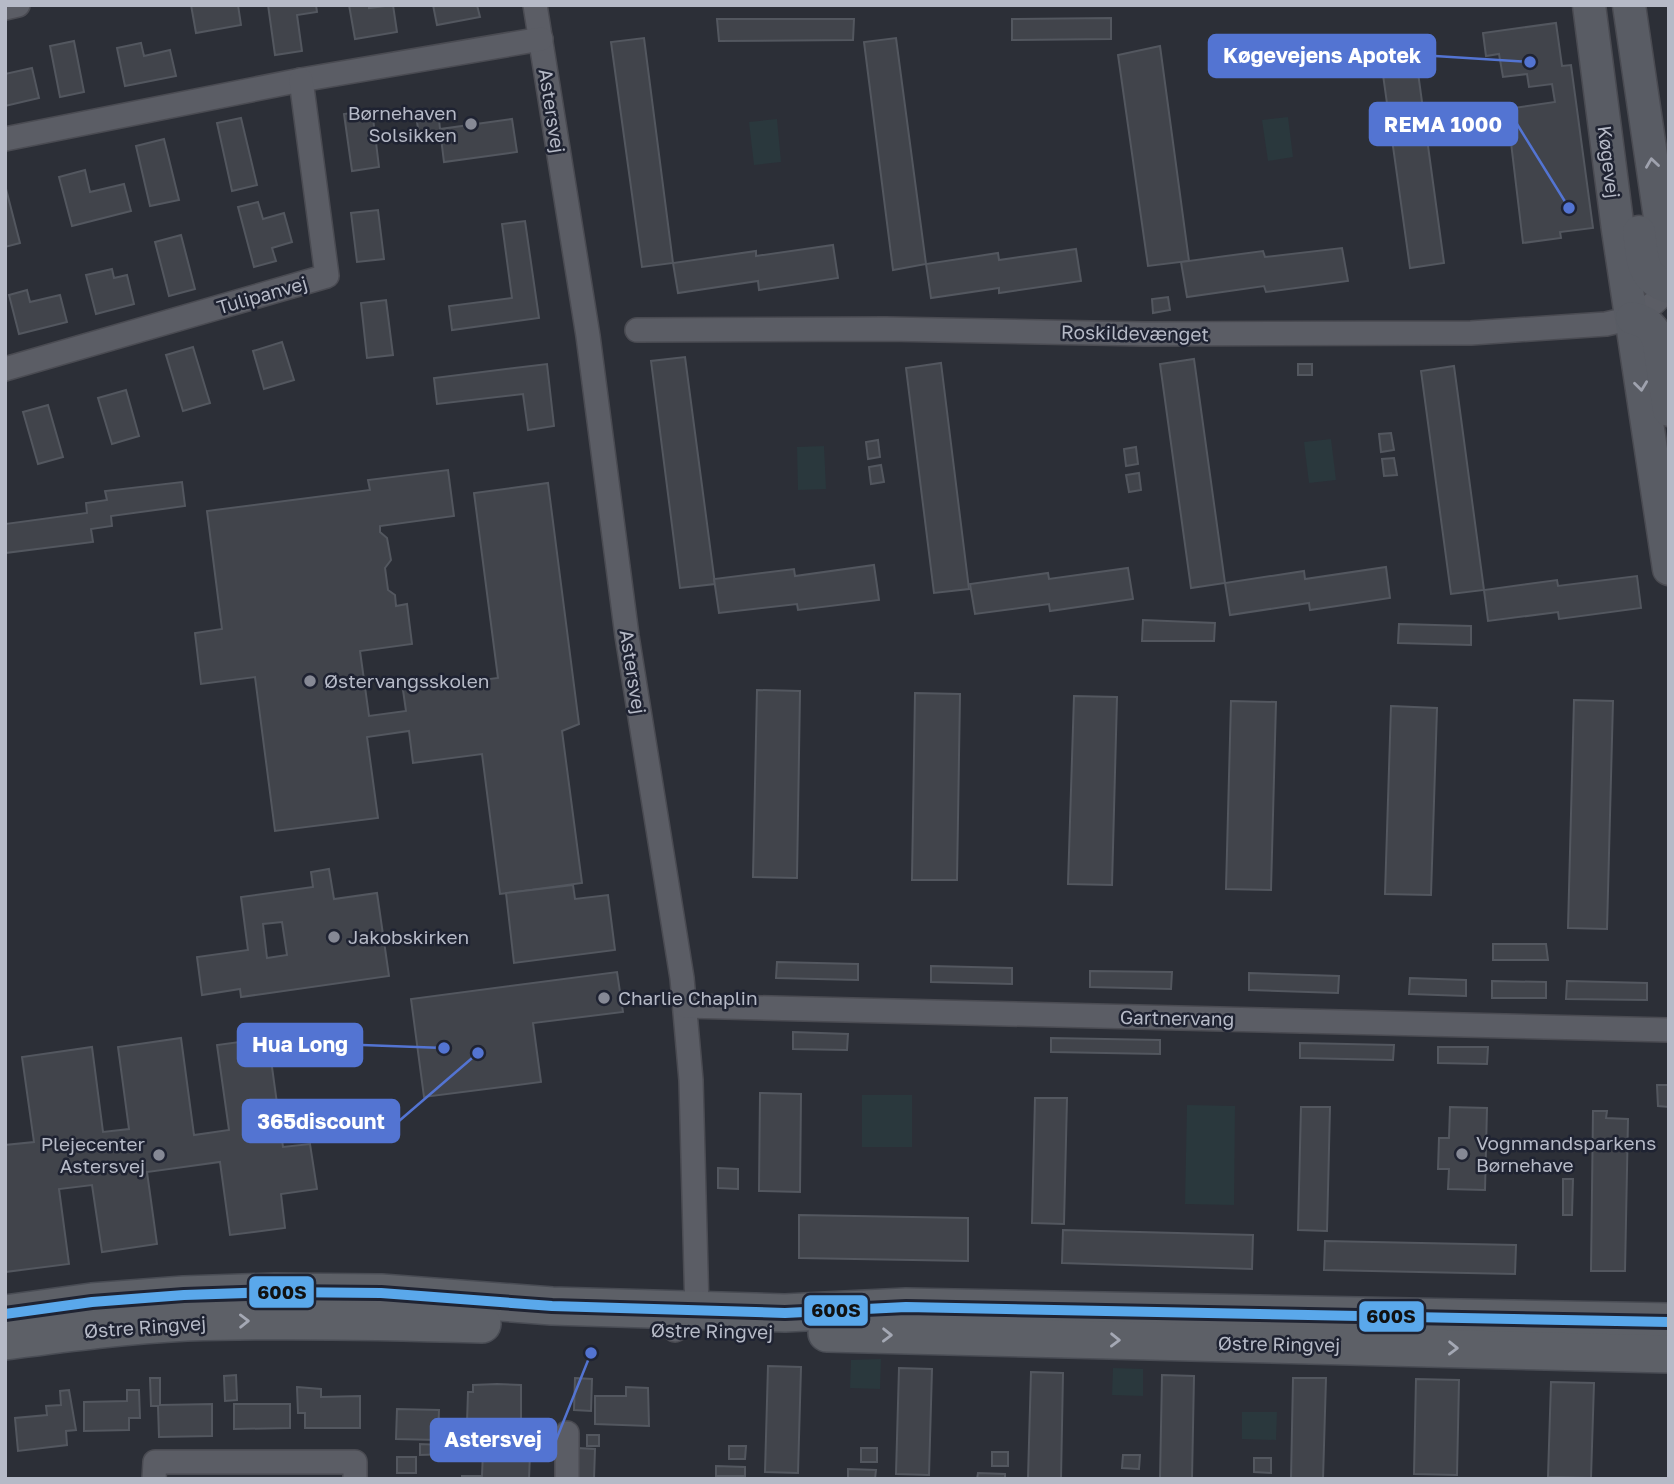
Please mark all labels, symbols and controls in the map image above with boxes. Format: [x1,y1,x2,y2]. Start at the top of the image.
callout: Køgevejens Apotek [1209,35,1435,77]
text: Køgevejens Apotek [1223,42,1421,68]
street label: Astersvej [534,67,571,155]
place label: Børnehaven Solsikken [348,101,457,146]
callout: REMA 1000 [1370,103,1517,145]
text: REMA 1000 [1384,111,1502,137]
marker: Børnehaven Solsikken [463,116,479,132]
street label: Køgevej [1594,124,1625,200]
one-way arrow [1645,157,1660,169]
street label: Tulipanvej [214,271,310,318]
street label: Roskildevænget [1061,320,1209,345]
one-way arrow [1634,380,1649,392]
street label: Astersvej [615,628,652,716]
place label: Østervangsskolen [324,669,489,692]
marker: Østervangsskolen [302,673,318,689]
place label: Jakobskirken [348,925,469,948]
marker: Jakobskirken [326,929,342,945]
place label: Charlie Chaplin [618,986,758,1009]
marker: Charlie Chaplin [596,990,612,1006]
street label: Gartnervang [1120,1005,1234,1030]
callout: Hua Long [238,1024,362,1066]
text: Hua Long [252,1031,348,1057]
callout: 365discount [243,1100,399,1142]
text: 365discount [257,1108,385,1134]
place label: Vognmandsparkens Børnehave [1476,1131,1656,1176]
place label: Plejecenter Astersvej [41,1132,146,1177]
marker: Vognmandsparkens Børnehave [1454,1146,1470,1162]
marker: Plejecenter Astersvej [151,1147,167,1163]
line badge: 600S [248,1275,315,1309]
text: 600S [257,1280,307,1303]
line badge: 600S [803,1294,869,1327]
text: 600S [811,1298,861,1321]
line badge: 600S [1358,1300,1425,1333]
text: 600S [1366,1304,1416,1327]
street label: Østre Ringvej [83,1311,207,1342]
one-way arrow [239,1314,250,1329]
street label: Østre Ringvej [651,1318,773,1343]
one-way arrow [882,1327,893,1342]
street label: Østre Ringvej [1218,1331,1340,1356]
one-way arrow [1110,1332,1120,1348]
one-way arrow [1448,1340,1459,1356]
callout: Astersvej [431,1419,556,1461]
text: Astersvej [444,1426,542,1452]

